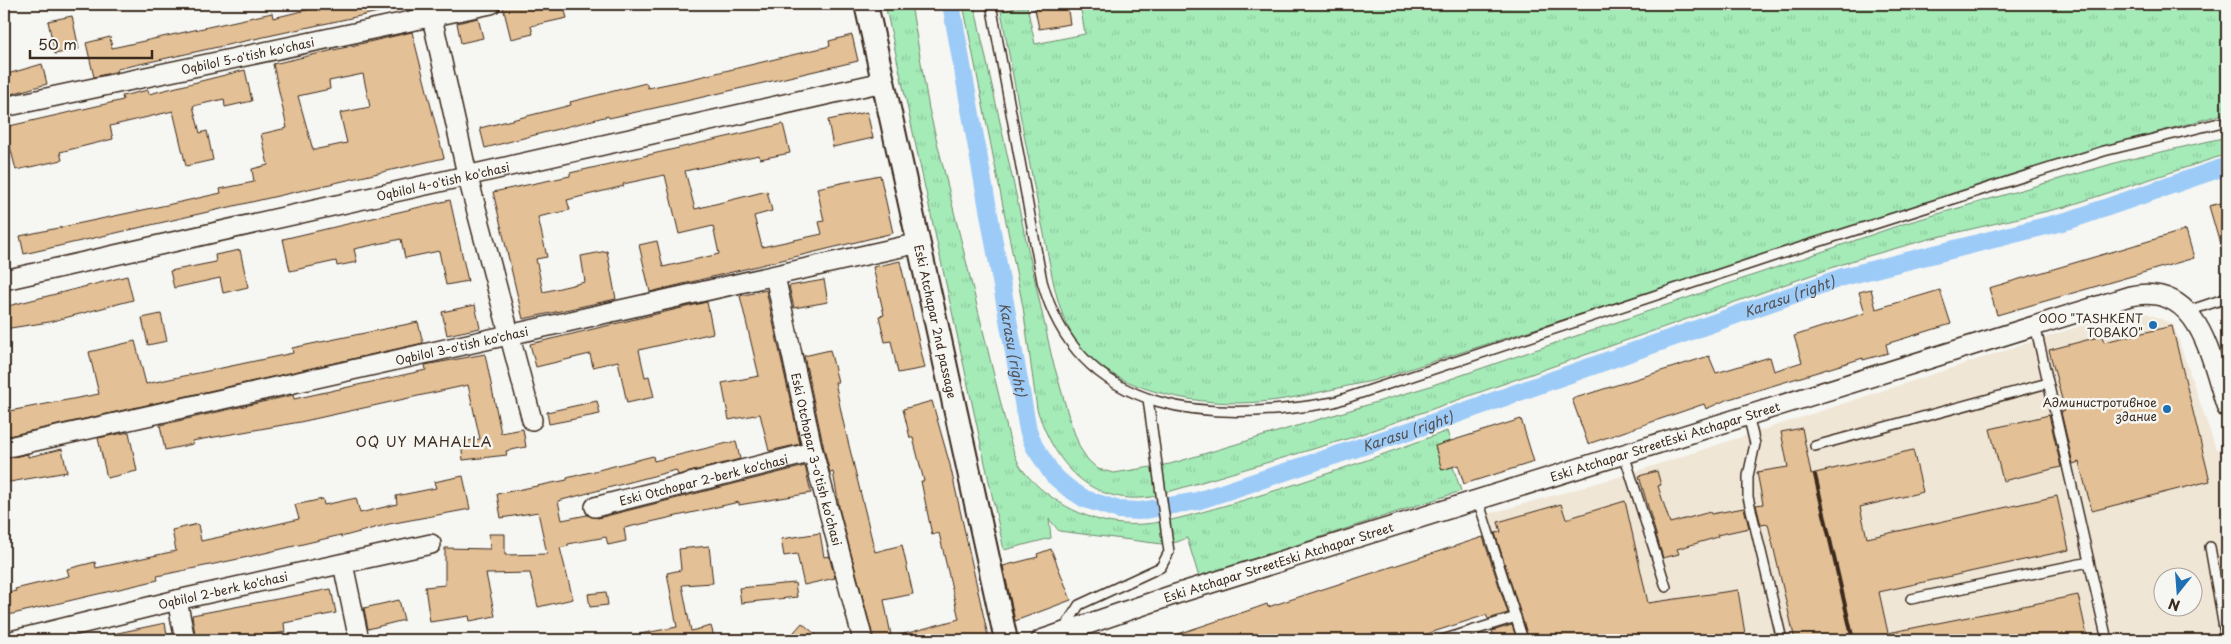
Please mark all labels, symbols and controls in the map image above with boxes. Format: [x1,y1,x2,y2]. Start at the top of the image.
scale bar [30,28,152,60]
text: 50 m [38,32,77,55]
street label: Oqbilol 5-o'tish ko'chasi [179,33,316,78]
street label: Oqbilol 4-o'tish ko'chasi [375,157,511,205]
street label: Eski Atchapar 2nd passage [910,243,962,400]
water label: Karasu (right) [1741,270,1839,322]
water label: Karasu (right) [995,301,1032,400]
place label: OOO "TASHKENT TOBAKO" [2038,309,2144,341]
marker: OOO "TASHKENT TOBAKO" [2147,319,2159,331]
street label: Oqbilol 3-o'tish ko'chasi [393,322,530,369]
street label: Eski Otchopar 3-o'tish ko'chasi [787,371,847,548]
place label: Администротивное здание [2043,393,2157,425]
street label: Eski Atchapar StreetEski Atchapar Street [1548,397,1782,486]
marker: Администротивное здание [2161,403,2173,415]
water label: Karasu (right) [1359,405,1457,456]
district label: OQ UY MAHALLA [355,431,493,452]
street label: Eski Otchopar 2-berk ko'chasi [617,450,790,510]
street label: Eski Atchapar StreetEski Atchapar Street [1161,518,1396,607]
north arrow [2154,566,2204,616]
street label: Oqbilol 2-berk ko'chasi [156,567,290,613]
text: N [2166,593,2182,617]

